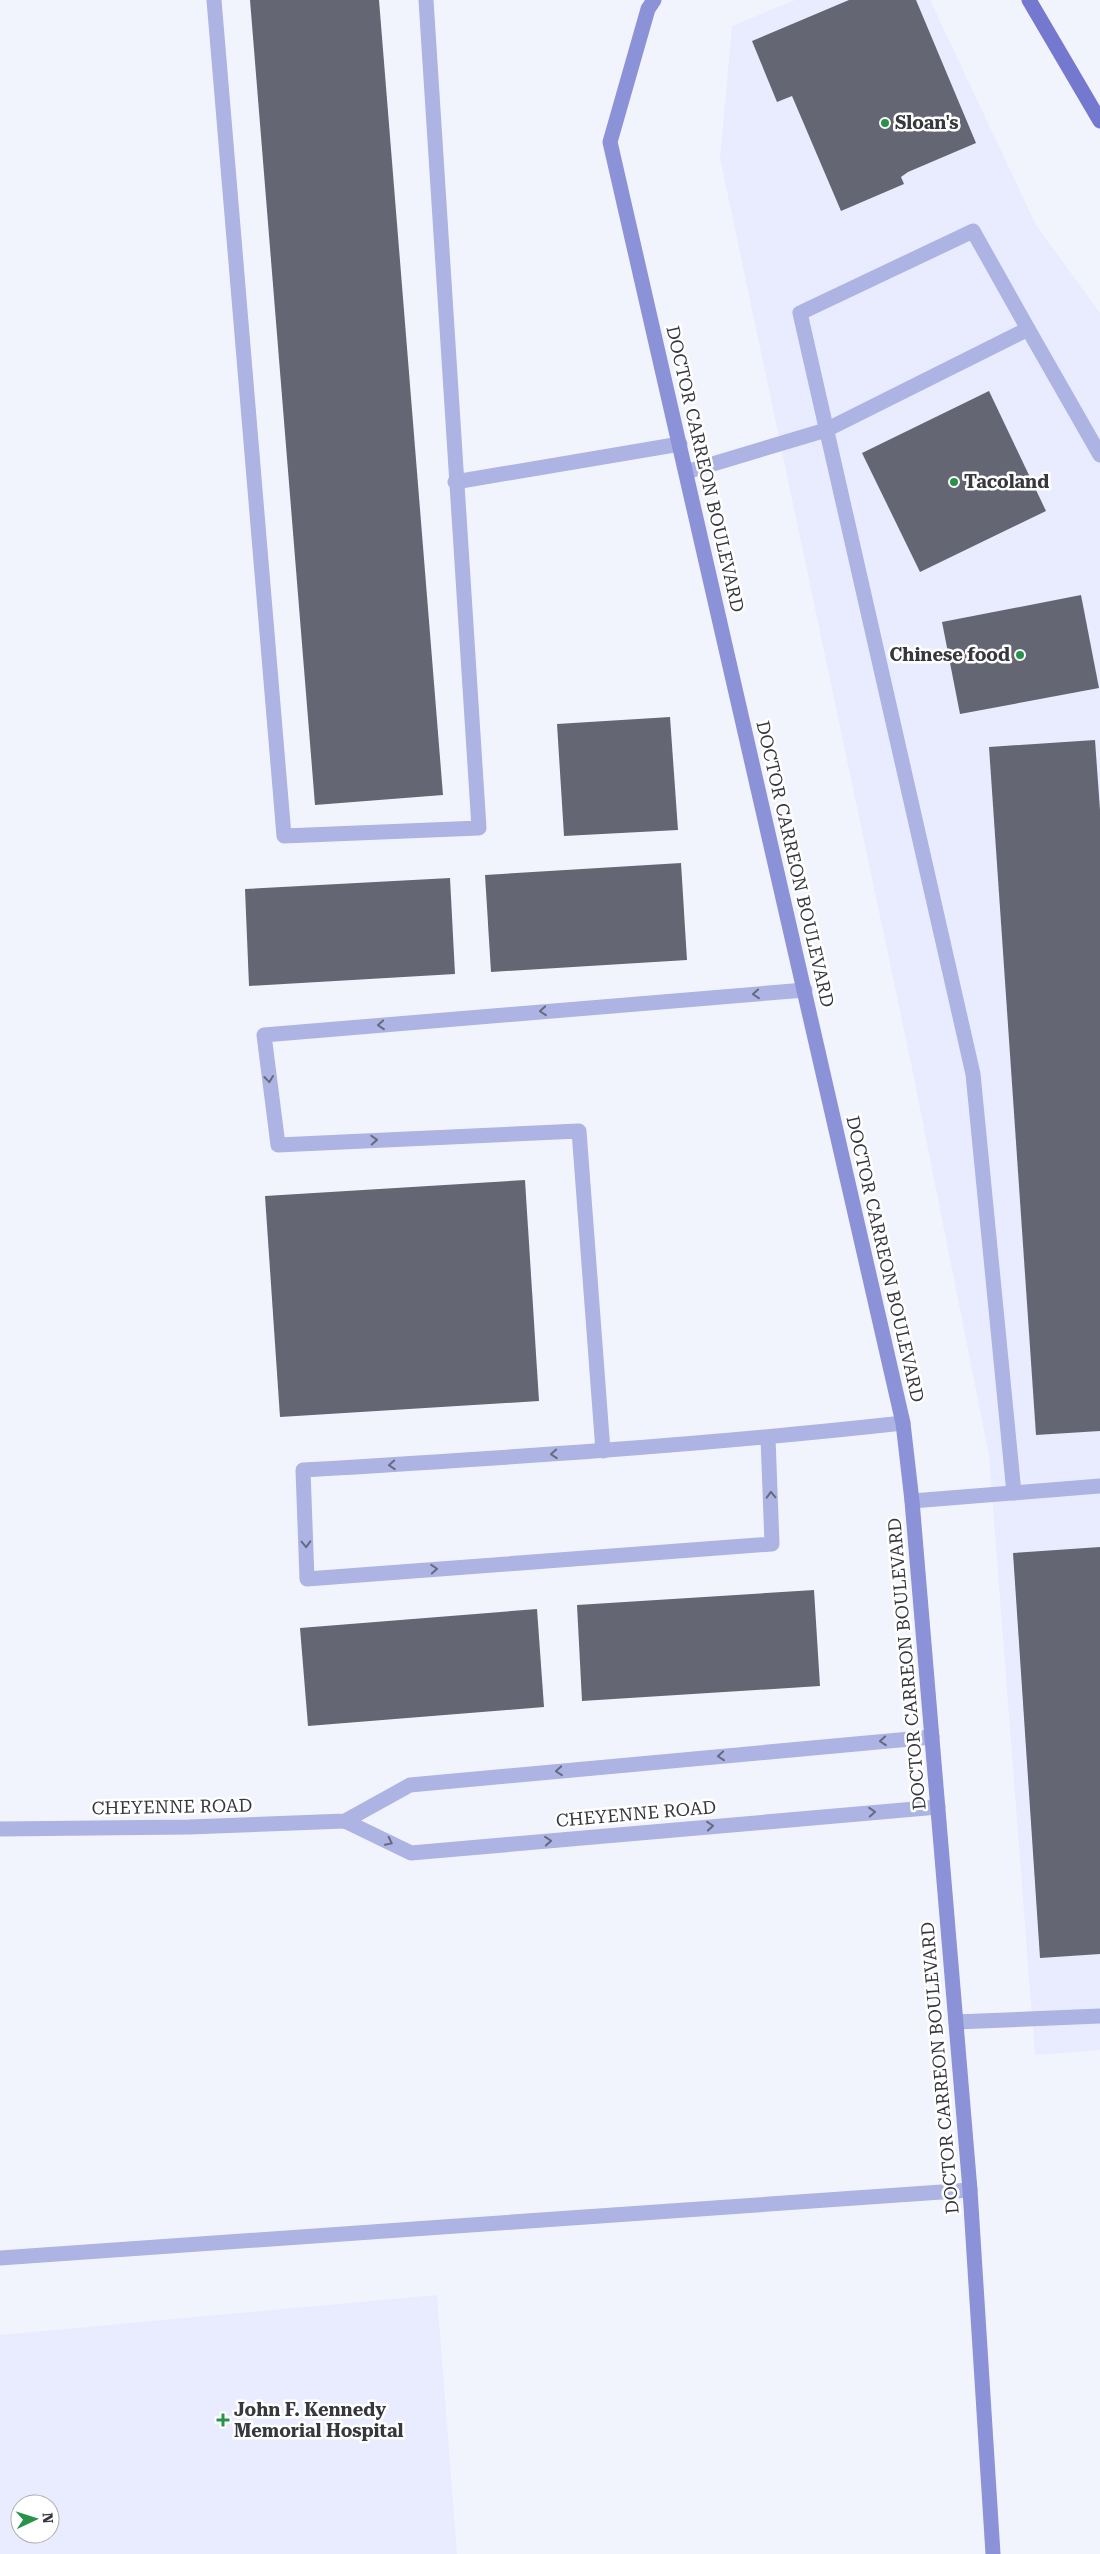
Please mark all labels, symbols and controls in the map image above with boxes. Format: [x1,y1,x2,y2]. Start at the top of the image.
place label: Sloan's [895,112,959,133]
marker: Sloan's [879,117,891,129]
street label: DOCTOR CARREON BOULEVARD [662,324,749,614]
place label: Tacoland [964,471,1049,492]
marker: Tacoland [948,476,960,488]
place label: Chinese food [890,644,1010,665]
marker: Chinese food [1014,649,1026,661]
street label: DOCTOR CARREON BOULEVARD [752,719,839,1009]
one-way arrow [752,988,760,999]
one-way arrow [538,1005,546,1016]
one-way arrow [376,1019,384,1030]
one-way arrow [264,1075,274,1084]
street label: DOCTOR CARREON BOULEVARD [842,1114,929,1404]
one-way arrow [370,1135,378,1146]
one-way arrow [550,1449,558,1460]
one-way arrow [388,1459,396,1470]
one-way arrow [765,1491,776,1499]
street label: DOCTOR CARREON BOULEVARD [883,1517,930,1811]
one-way arrow [301,1540,311,1548]
one-way arrow [430,1564,438,1575]
one-way arrow [879,1736,887,1747]
one-way arrow [717,1750,725,1761]
one-way arrow [555,1765,563,1776]
street label: CHEYENNE ROAD [91,1795,253,1818]
street label: CHEYENNE ROAD [555,1796,717,1831]
one-way arrow [868,1807,876,1818]
one-way arrow [706,1821,714,1832]
one-way arrow [545,1835,553,1846]
one-way arrow [384,1836,393,1846]
street label: DOCTOR CARREON BOULEVARD [916,1921,963,2215]
place label: John F. Kennedy Memorial Hospital [234,2399,403,2441]
marker: John F. Kennedy Memorial Hospital [216,2413,230,2427]
north arrow [10,2494,60,2544]
text: N [40,2512,56,2524]

